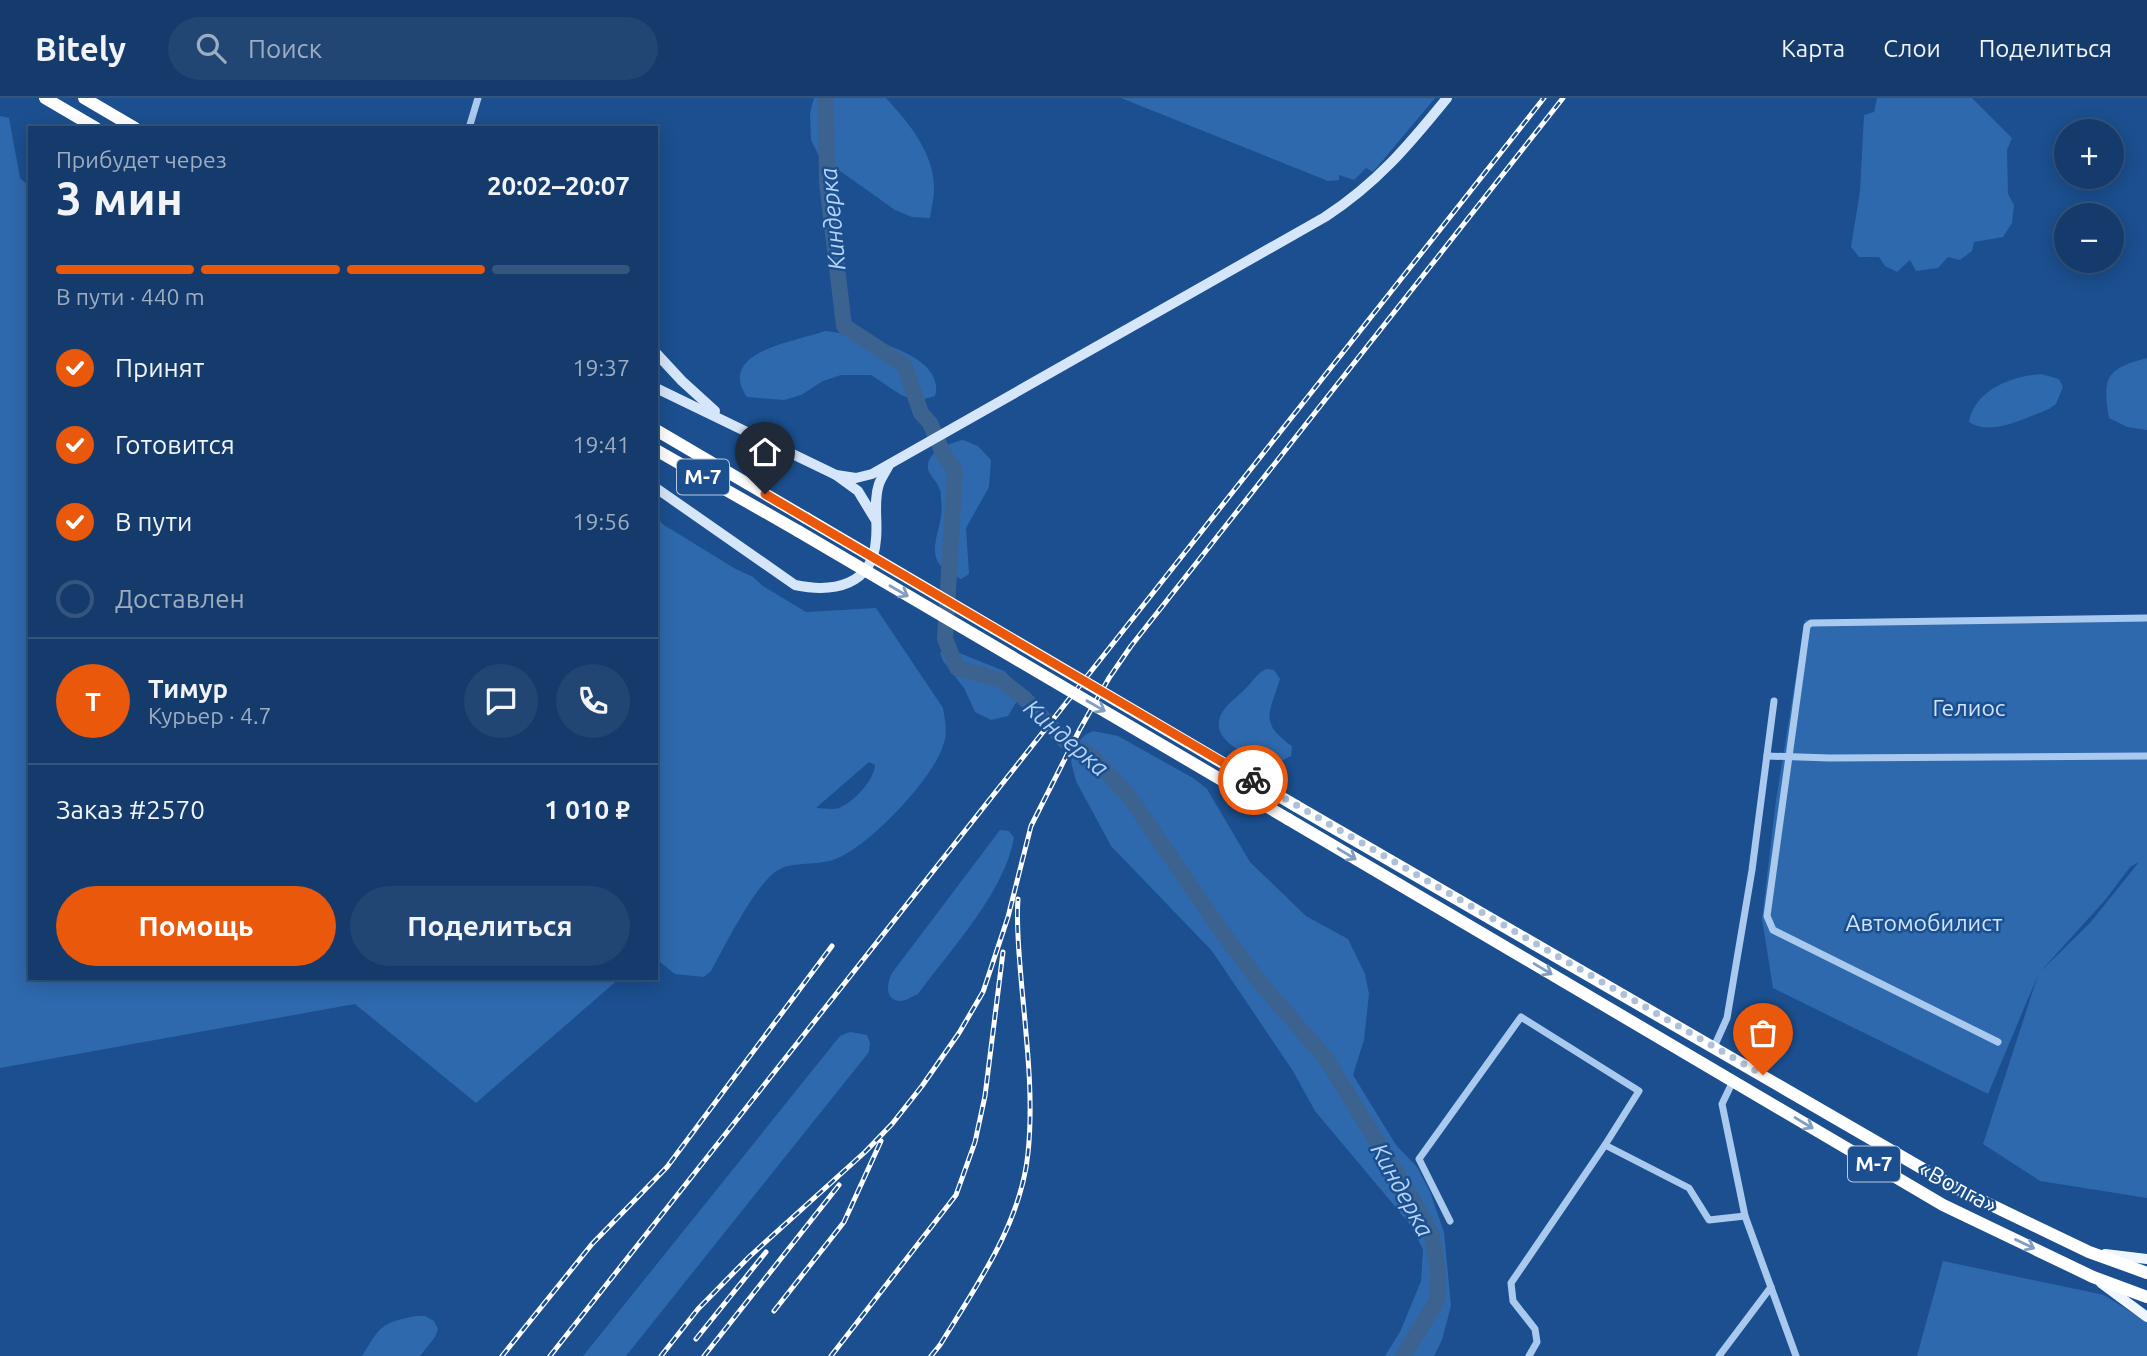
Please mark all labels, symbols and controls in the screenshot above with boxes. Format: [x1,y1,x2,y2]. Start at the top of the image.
search box [168,17,658,80]
icon: search [192,29,230,67]
text: Bitely [35,30,126,67]
text: Поиск [248,34,322,63]
text: Карта [1781,35,1845,62]
text: Слои [1883,35,1941,62]
text: Поделиться [1979,35,2112,62]
map controls [2054,119,2124,273]
button: + [2054,119,2124,189]
text: Прибудет через [56,147,227,172]
water label: Киндерка [815,167,850,271]
text: 20:02–20:07 [487,171,630,200]
text: 3 мин [56,172,183,224]
button: − [2054,203,2124,273]
text: В пути · 440 m [56,284,205,309]
icon: check [56,349,94,387]
text: Принят [115,353,204,382]
text: 19:37 [572,355,630,380]
pin [735,422,795,494]
icon: check [56,426,94,464]
text: Готовится [115,430,235,459]
text: 19:41 [572,432,630,457]
icon: home [746,433,784,471]
road number: М-7 [677,460,729,494]
icon: check [56,503,94,541]
text: В пути [115,507,192,536]
text: 19:56 [572,509,630,534]
text: Доставлен [115,584,245,613]
one-way arrow [889,584,909,598]
button: chat [464,664,538,738]
button: phone [556,664,630,738]
text: Тимур [148,674,228,703]
text: Т [85,687,101,716]
water label: Киндерка [1019,694,1114,782]
park label: Гелиос [1932,695,2006,720]
one-way arrow [1085,699,1105,713]
text: Курьер · 4.7 [148,703,272,728]
courier [1218,745,1288,815]
icon: bike [1234,761,1272,799]
text: Заказ #2570 [56,795,205,824]
text: 1 010 ₽ [544,795,630,824]
one-way arrow [1337,847,1357,861]
button: Помощь [56,886,336,966]
button: Поделиться [350,886,630,966]
park label: Автомобилист [1846,910,2002,935]
one-way arrow [1533,963,1553,977]
pin [1733,1003,1793,1075]
icon: bag [1744,1014,1782,1052]
one-way arrow [1794,1116,1814,1130]
water label: Киндерка [1366,1138,1439,1241]
road number: М-7 [1848,1146,1900,1182]
street label: «Волга» [1915,1156,2001,1217]
one-way arrow [2014,1238,2035,1252]

